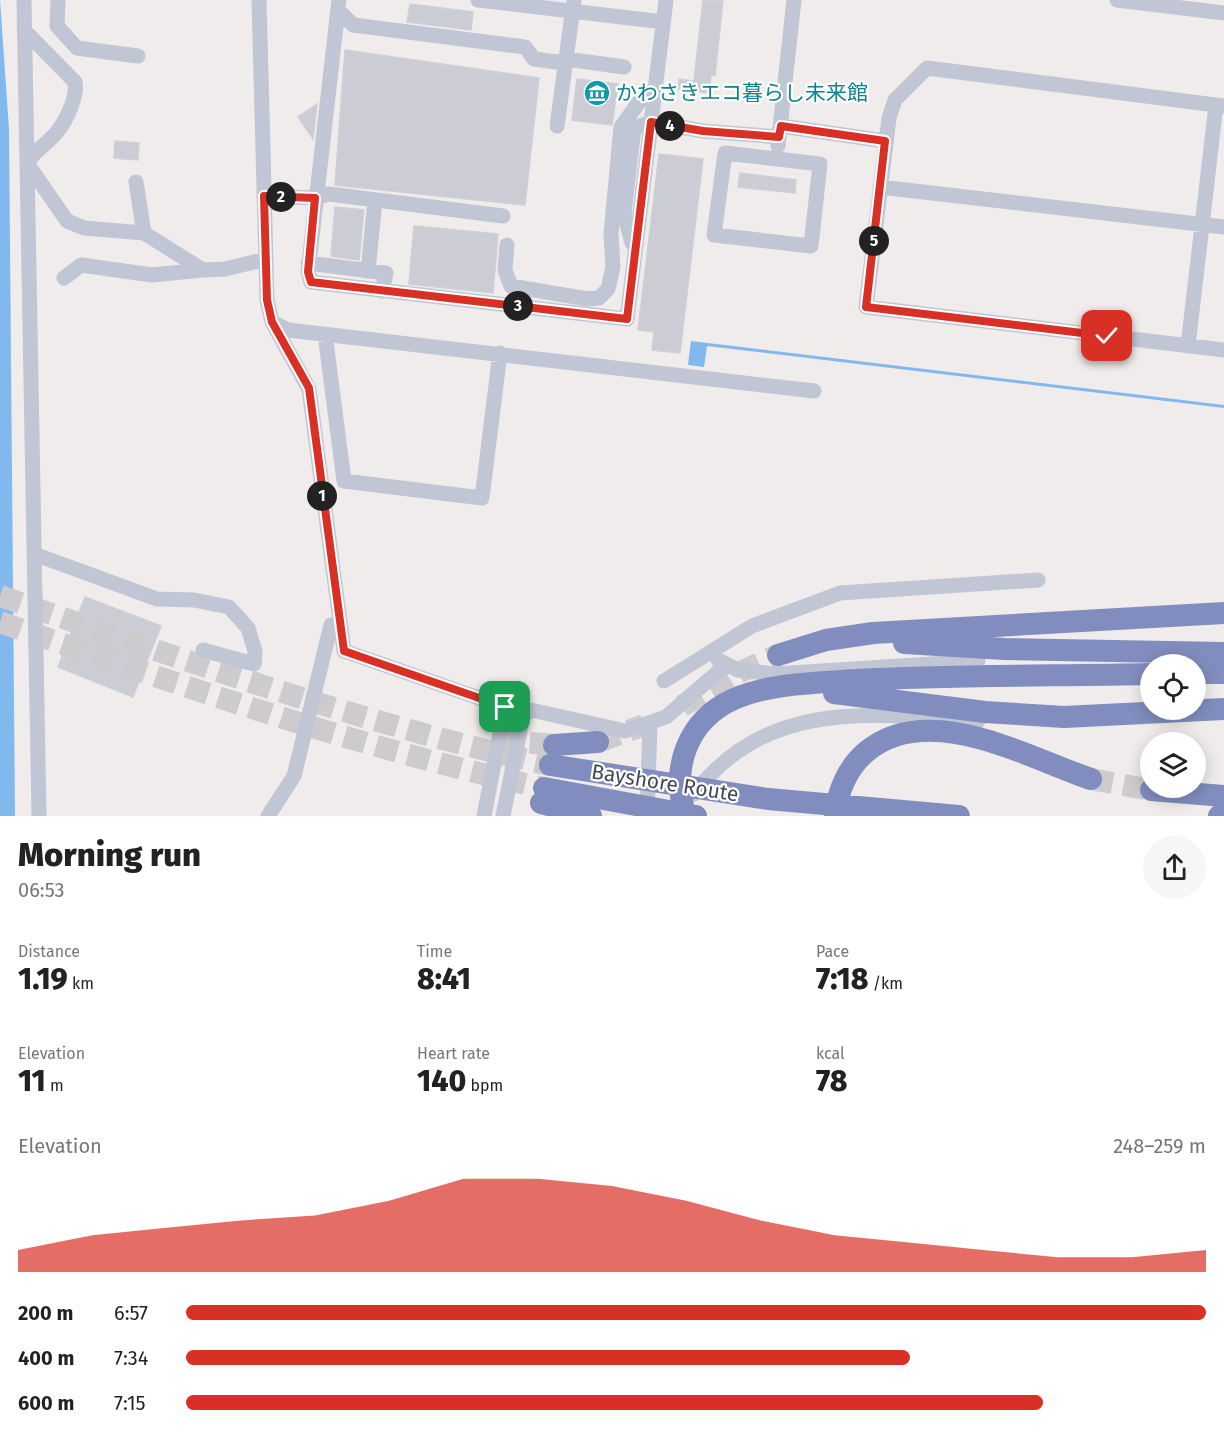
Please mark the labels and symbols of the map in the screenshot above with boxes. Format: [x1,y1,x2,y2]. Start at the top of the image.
museum icon: かわさきエコ暮らし未来館 [582,78,612,108]
place label: かわさきエコ暮らし未来館 [616,80,868,106]
pin: 4 [655,111,685,141]
pin: 2 [266,182,296,212]
pin: 5 [859,226,889,256]
pin: 3 [503,291,533,321]
pin [1081,310,1132,361]
pin: 1 [307,481,337,511]
pin [479,681,530,732]
street label: Bayshore Route [590,759,740,807]

